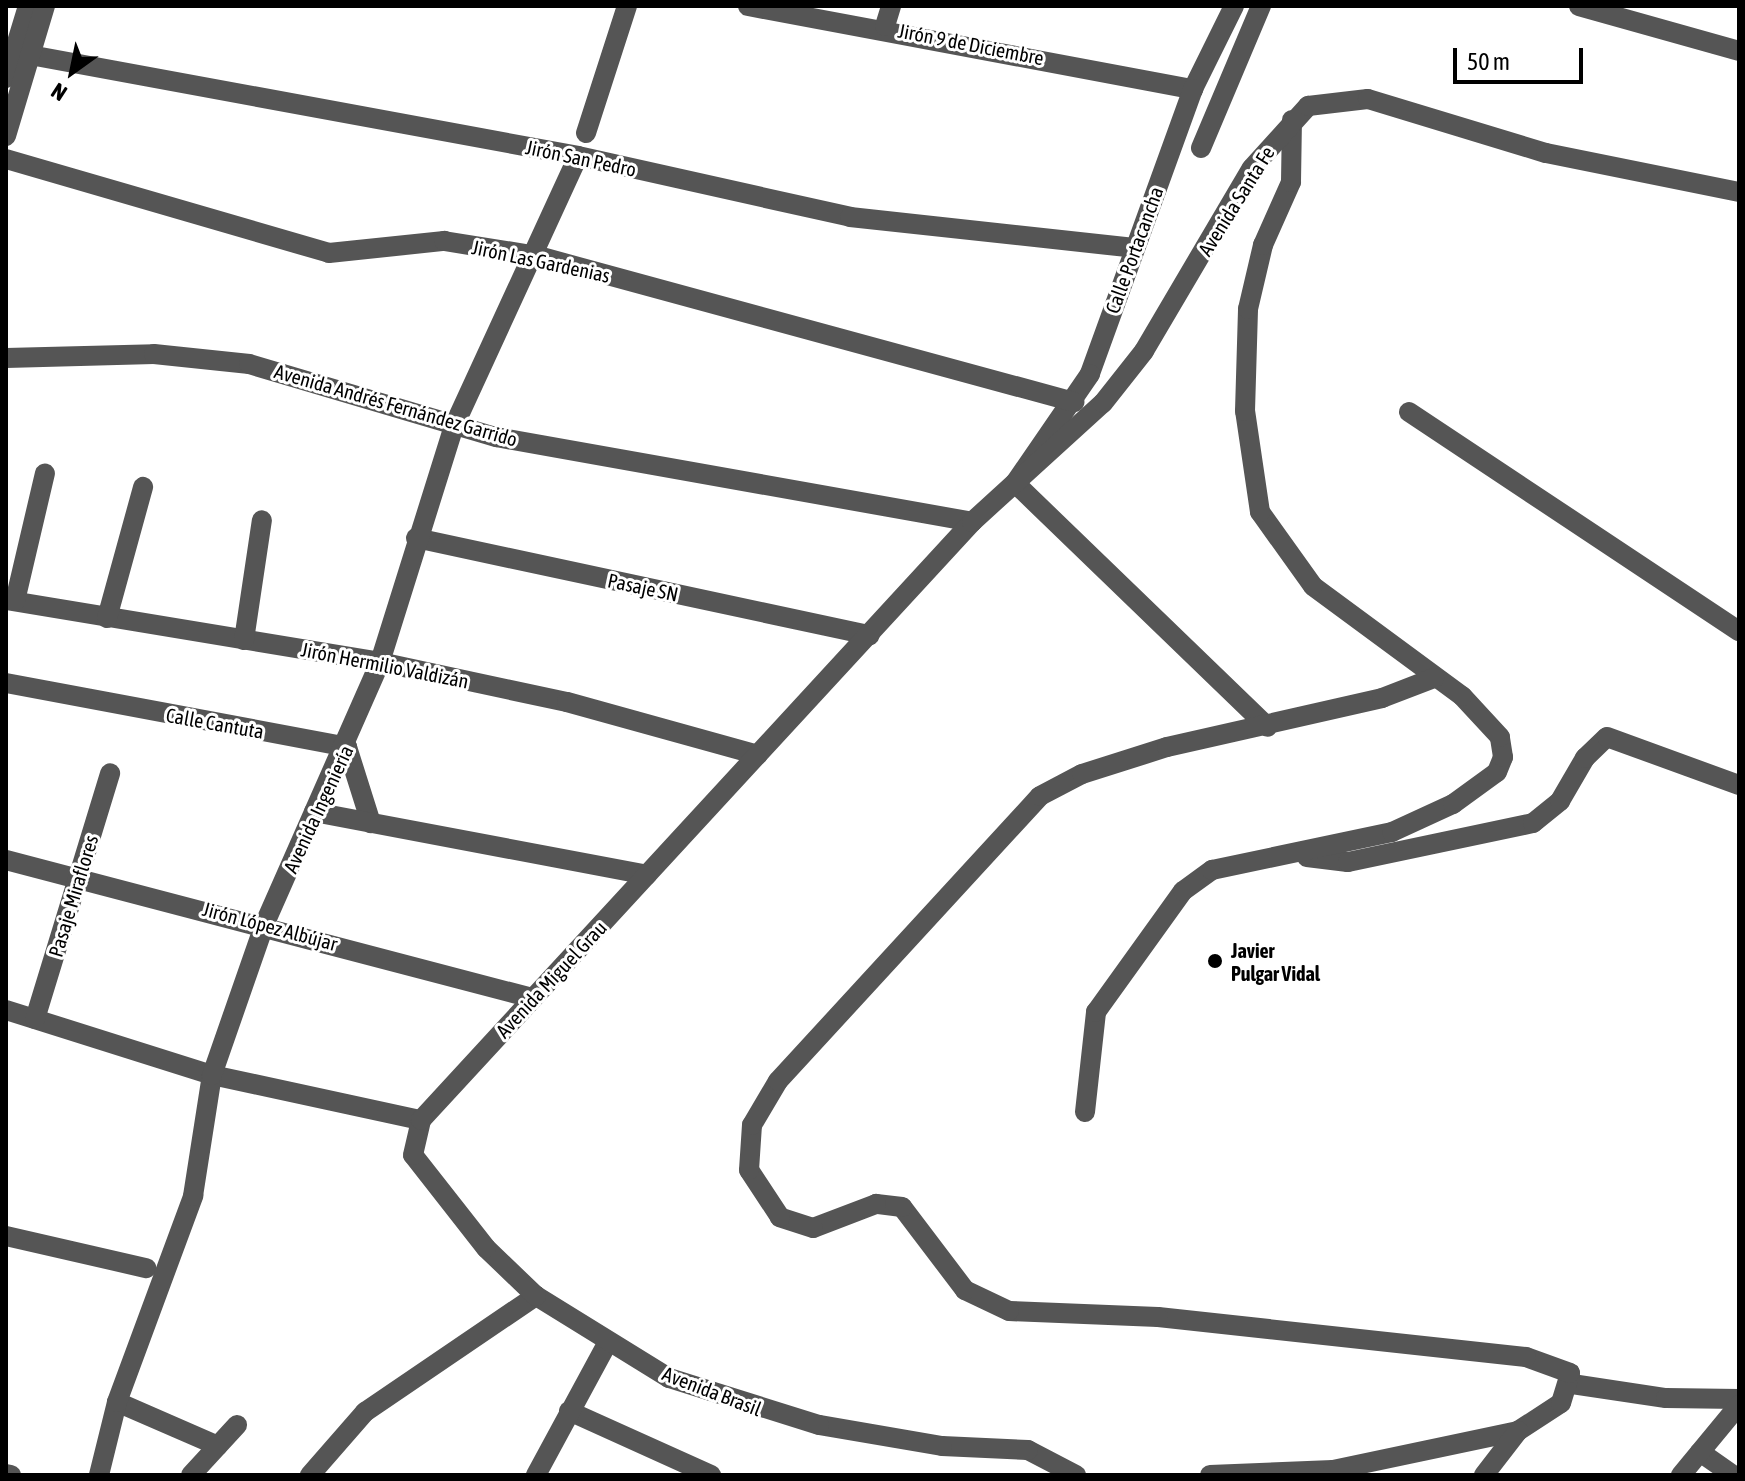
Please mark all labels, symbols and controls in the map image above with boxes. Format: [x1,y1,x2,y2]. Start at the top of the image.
street label: Jirón 9 de Diciembre [896,18,1046,70]
north arrow [32,32,112,112]
scale bar [1457,32,1587,82]
text: 50 m [1467,48,1510,75]
text: N [46,78,71,107]
street label: Jirón San Pedro [524,135,638,181]
street label: Avenida Santa Fe [1193,142,1279,260]
street label: Calle Portacancha [1100,183,1168,317]
street label: Jirón Las Gardenias [470,235,612,287]
street label: Avenida Andrés Fernández Garrido [272,359,520,451]
street label: Pasaje SN [605,568,681,606]
street label: Jirón Hermilio Valdizán [299,637,471,693]
street label: Calle Cantuta [164,703,266,743]
street label: Avenida Ingeniería [278,741,358,877]
street label: Pasaje Miraflores [43,832,103,960]
street label: Jirón López Albújar [200,896,340,956]
street label: Avenida Miguel Grau [491,916,611,1042]
place label: Javier Pulgar Vidal [1231,938,1320,985]
marker: Javier Pulgar Vidal [1206,952,1224,970]
street label: Avenida Brasil [659,1361,765,1421]

